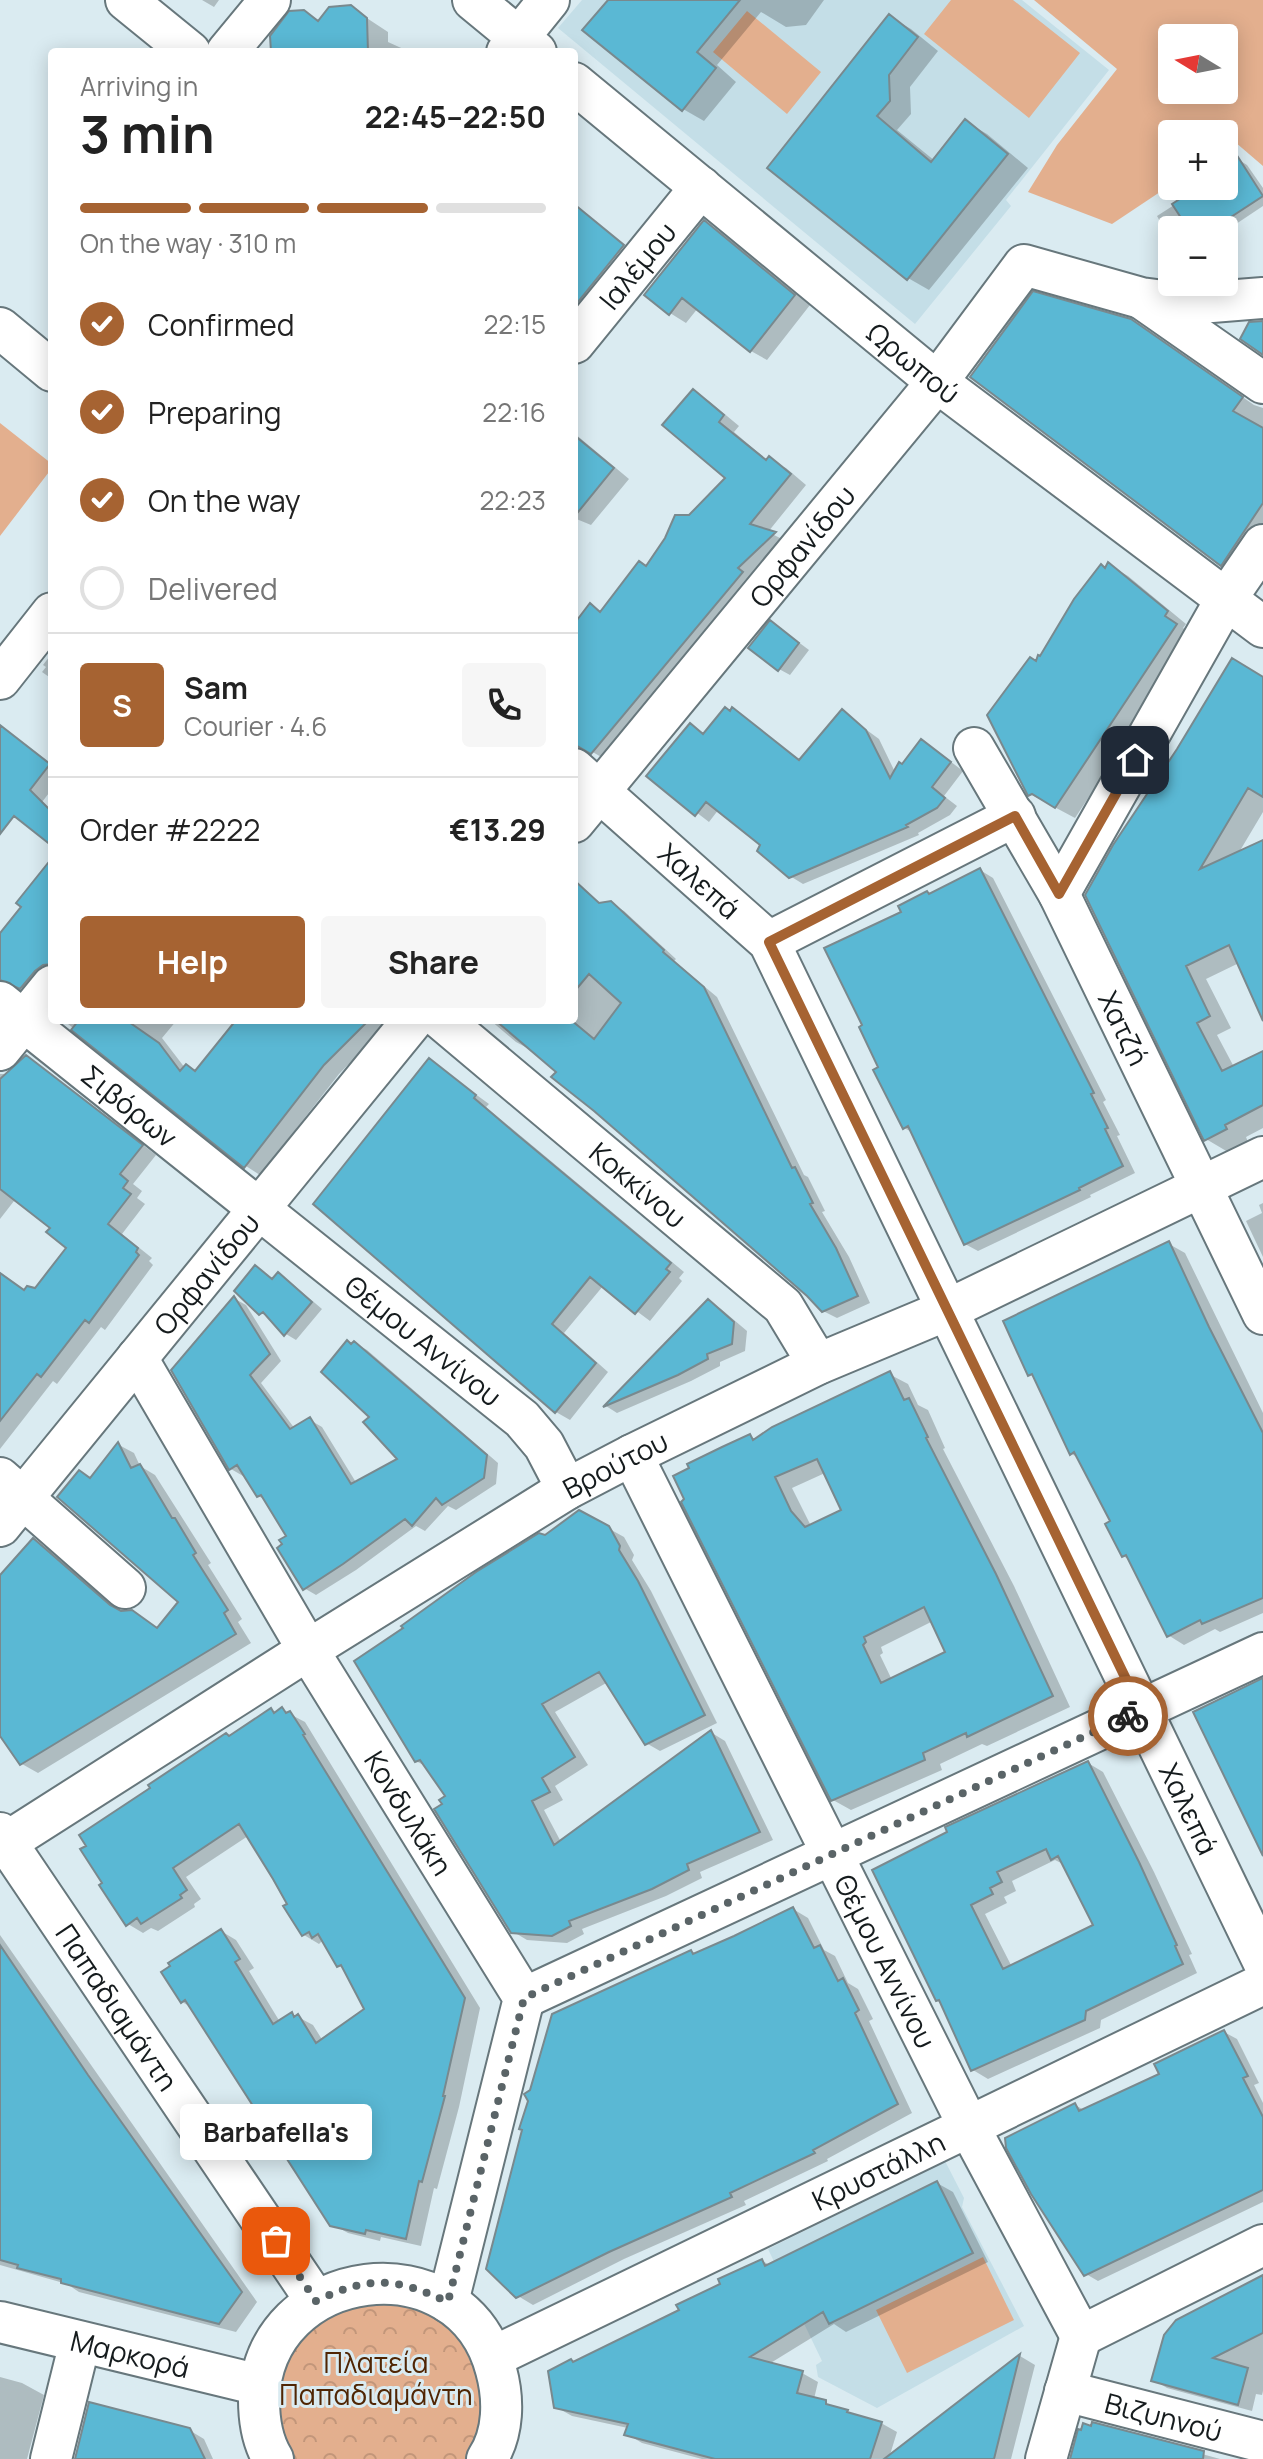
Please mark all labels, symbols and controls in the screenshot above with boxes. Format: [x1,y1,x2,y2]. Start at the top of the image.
north arrow [1158,24,1238,104]
map controls [1158,24,1238,296]
text: Arriving in [80,68,198,104]
text: 22:45–22:50 [365,96,546,137]
text: 3 min [80,98,215,169]
button: + [1158,120,1238,200]
street label: Ιαλέμου [590,214,684,317]
button: − [1158,216,1238,296]
text: On the way · 310 m [80,225,296,261]
icon: check [80,302,124,346]
text: Confirmed [148,304,295,345]
text: 22:15 [483,306,546,342]
street label: Ωρωπού [859,313,968,412]
icon: check [80,390,124,434]
text: Preparing [148,392,282,433]
text: 22:16 [482,394,546,430]
street label: Ορφανίδου [740,477,863,615]
icon: check [80,478,124,522]
text: On the way [148,480,301,521]
text: 22:23 [479,482,546,518]
text: Delivered [148,568,278,609]
button: phone [462,663,546,747]
text: Sam [184,667,248,708]
text: S [112,685,132,726]
text: Courier · 4.6 [184,708,327,744]
pin [1101,726,1169,794]
icon: home [1113,738,1157,782]
text: Order #2222 [80,809,260,850]
text: €13.29 [449,809,546,850]
street label: Χαλεπά [651,834,749,927]
button: Help [80,916,305,1008]
button: Share [321,916,546,1008]
street label: Χατζή [1090,985,1158,1072]
street label: Σιβόρων [74,1056,186,1156]
street label: Κοκκίνου [582,1133,694,1236]
street label: Ορφανίδου [145,1204,267,1343]
street label: Θέμου Αννίνου [337,1266,510,1414]
street label: Βρούτου [556,1421,674,1507]
courier [1088,1676,1168,1756]
icon: bike [1106,1694,1150,1738]
street label: Κονδυλάκη [356,1743,462,1882]
street label: Χαλεπά [1151,1757,1228,1861]
street label: Θέμου Αννίνου [826,1867,945,2054]
street label: Παπαδιαμάντη [48,1916,187,2098]
callout: Barbafella's [180,2105,372,2161]
text: Barbafella's [203,2114,349,2150]
street label: Κρυστάλλη [805,2122,951,2219]
pin [242,2207,310,2275]
icon: bag [254,2219,298,2263]
street label: Μαρκορά [67,2321,194,2386]
park label: Πλατεία Παπαδιαμάντη [279,2343,473,2413]
street label: Βιζυηνού [1101,2383,1227,2450]

